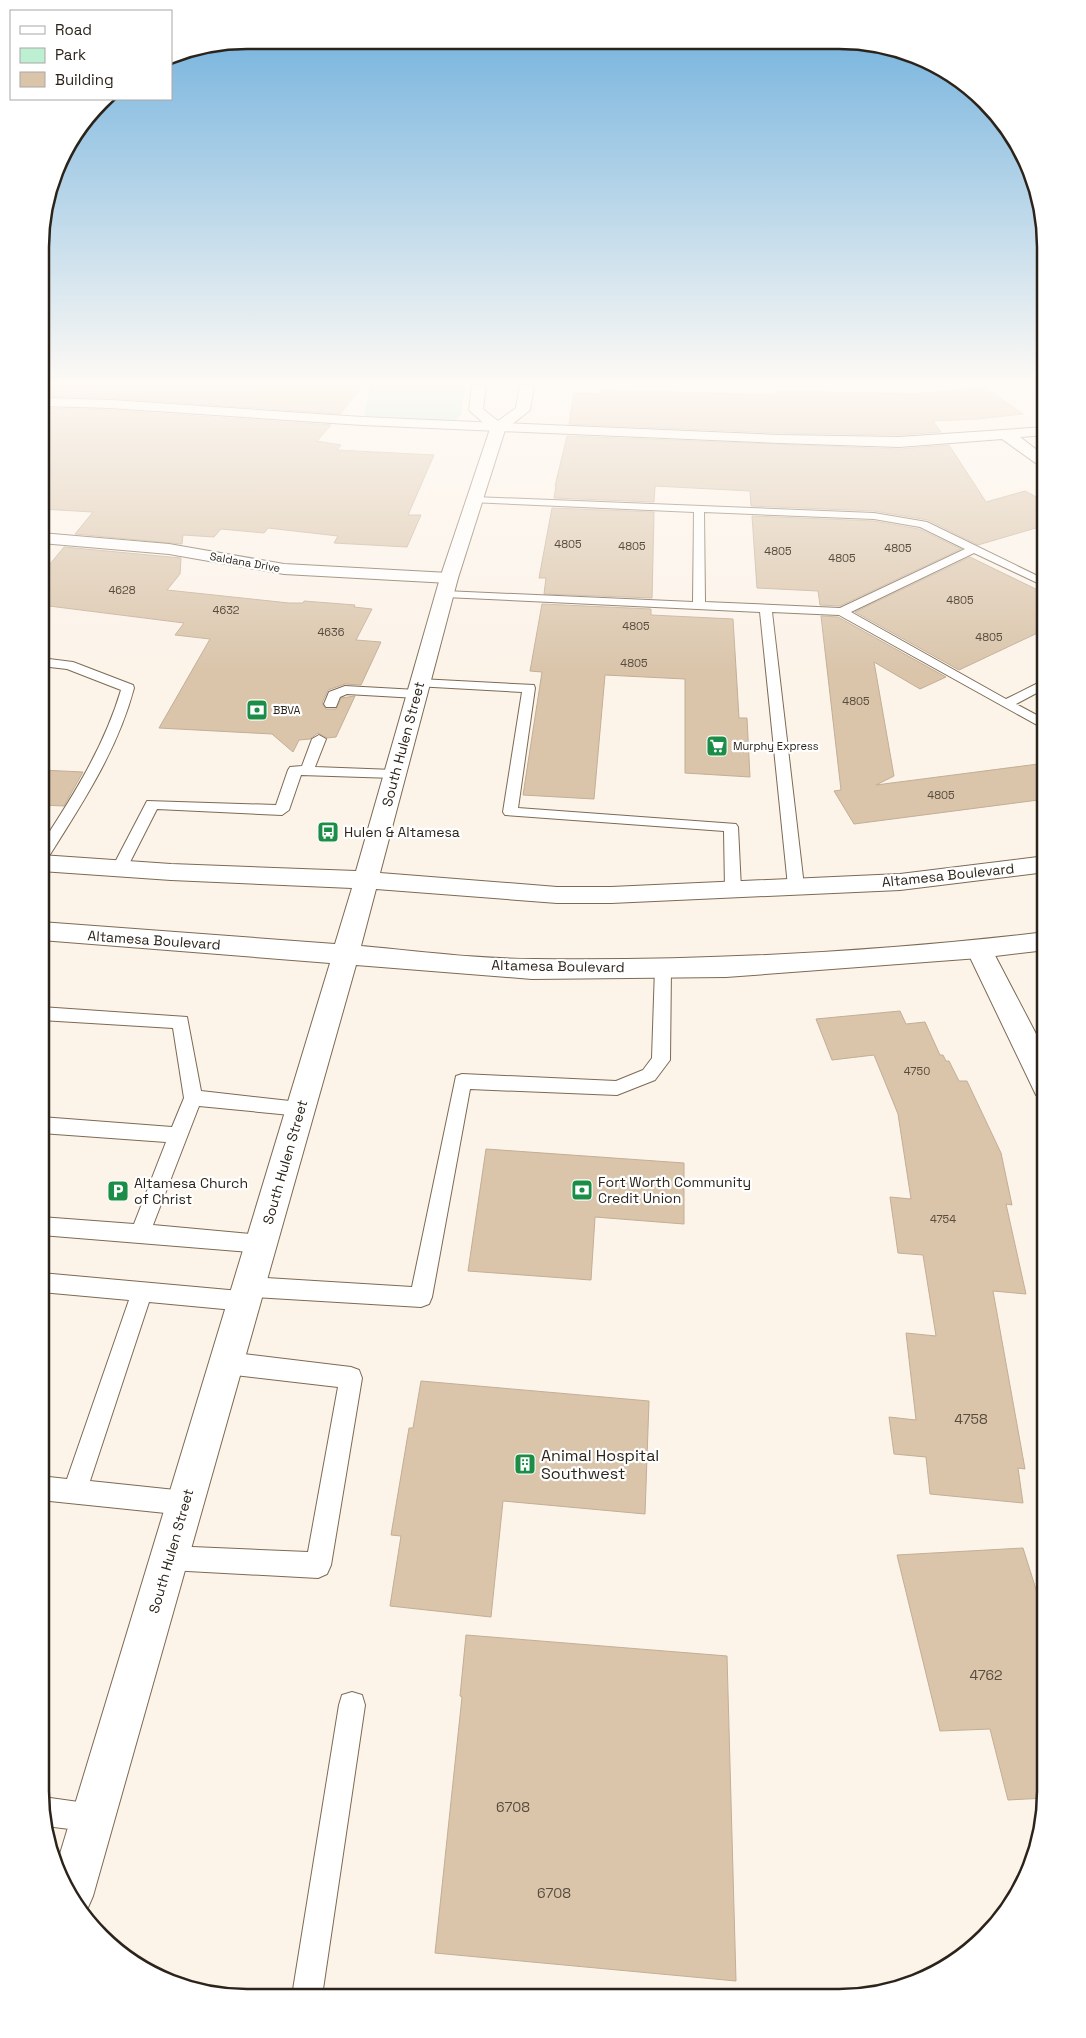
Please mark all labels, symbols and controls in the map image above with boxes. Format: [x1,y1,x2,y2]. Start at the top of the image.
legend [10,10,172,100]
text: Road [55,20,92,39]
text: Park [55,45,86,64]
text: Building [55,70,114,89]
house number: 4805 [554,537,582,551]
house number: 4805 [618,539,646,553]
house number: 4805 [884,541,912,555]
house number: 4805 [764,544,792,558]
street label: Saldana Drive [209,549,281,575]
house number: 4805 [828,551,856,565]
house number: 4628 [108,583,136,597]
house number: 4805 [946,593,974,607]
house number: 4632 [213,603,240,617]
house number: 4805 [622,619,650,633]
house number: 4636 [318,625,345,639]
house number: 4805 [975,630,1003,644]
house number: 4805 [620,656,648,670]
street label: South Hulen Street [378,679,428,809]
house number: 4805 [842,694,870,708]
bank icon: BBVA [245,698,269,722]
place label: BBVA [273,703,301,717]
supermarket icon: Murphy Express [705,734,729,758]
place label: Murphy Express [733,739,819,753]
house number: 4805 [927,788,955,802]
bus stop icon: Hulen & Altamesa [316,820,340,844]
place label: Hulen & Altamesa [344,823,460,841]
street label: Altamesa Boulevard [881,859,1015,891]
street label: Altamesa Boulevard [87,926,221,954]
street label: Altamesa Boulevard [491,956,625,976]
house number: 4750 [904,1064,930,1078]
street label: South Hulen Street [259,1098,311,1226]
place label: Fort Worth Community Credit Union [598,1173,751,1207]
place label: Altamesa Church of Christ [134,1174,248,1208]
bank icon: Fort Worth Community Credit Union [570,1178,594,1202]
parking icon: Altamesa Church of Christ [106,1179,130,1203]
house number: 4754 [930,1212,956,1226]
house number: 4758 [954,1410,988,1428]
place label: Animal Hospital Southwest [541,1445,659,1484]
building icon: Animal Hospital Southwest [513,1452,537,1476]
street label: South Hulen Street [145,1487,197,1615]
house number: 4762 [969,1666,1003,1684]
house number: 6708 [496,1798,530,1816]
house number: 6708 [537,1884,571,1902]

